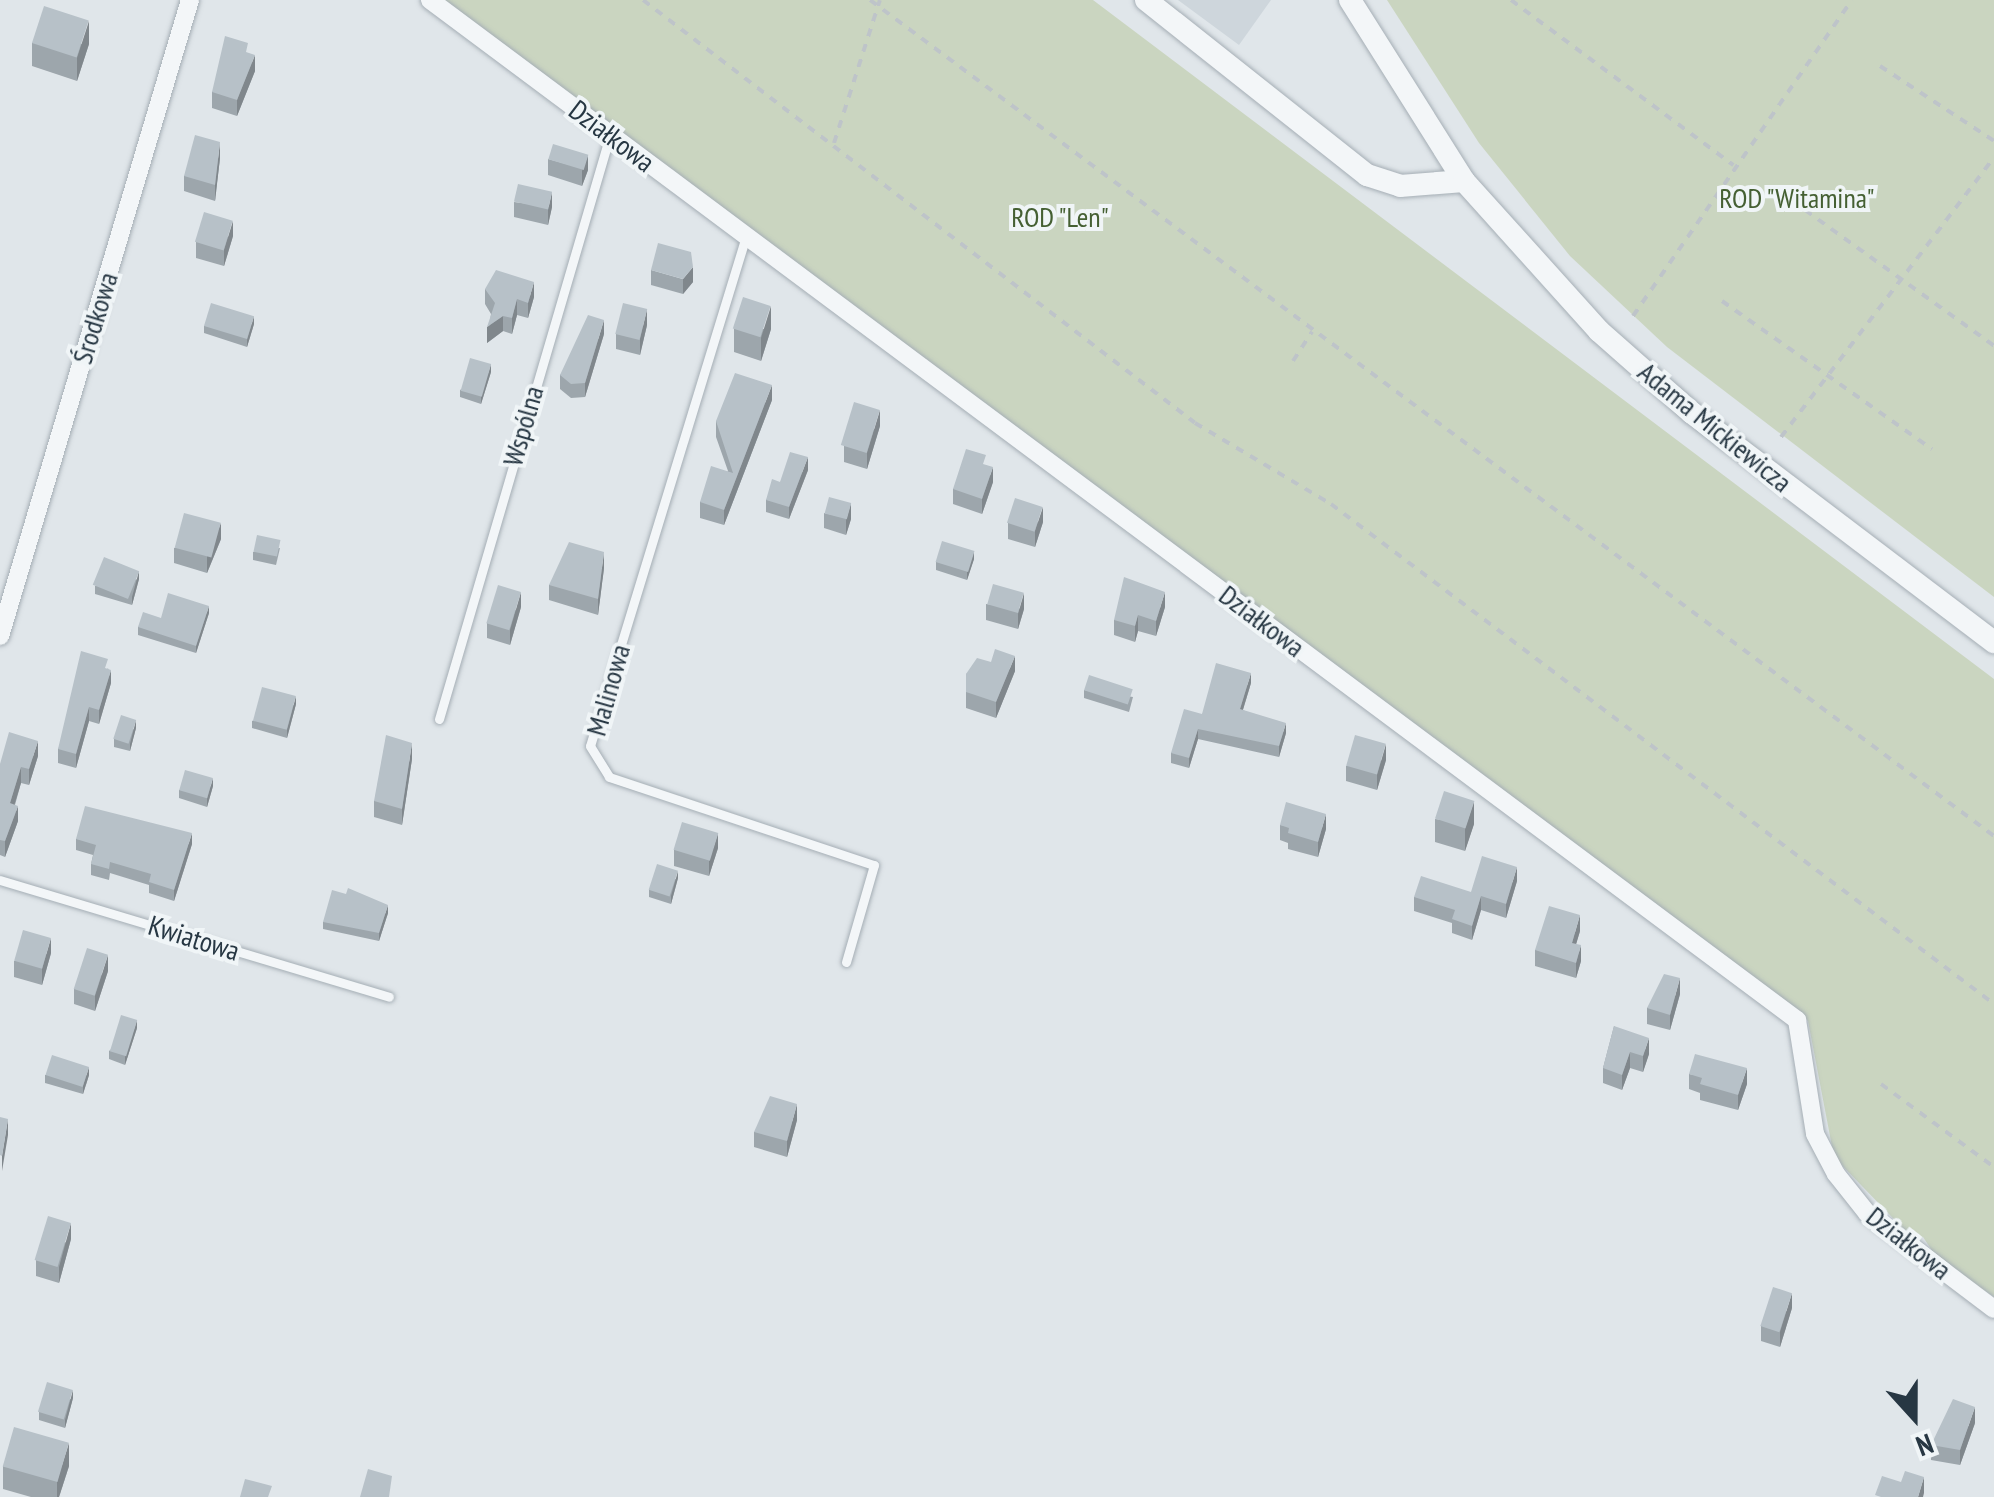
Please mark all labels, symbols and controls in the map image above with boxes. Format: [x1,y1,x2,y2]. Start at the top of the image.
street label: Działkowa [563,93,661,179]
park label: ROD "Witamina" [1719,181,1875,215]
park label: ROD "Len" [1011,200,1109,234]
street label: Środkowa [65,268,125,368]
street label: Adama Mickiewicza [1632,355,1798,499]
street label: Wspólna [496,382,550,470]
street label: Działkowa [1213,578,1311,664]
street label: Malinowa [579,640,637,740]
street label: Kwiatowa [144,908,244,968]
street label: Działkowa [1860,1200,1958,1286]
north arrow [1864,1367,1964,1467]
text: N [1911,1425,1939,1465]

